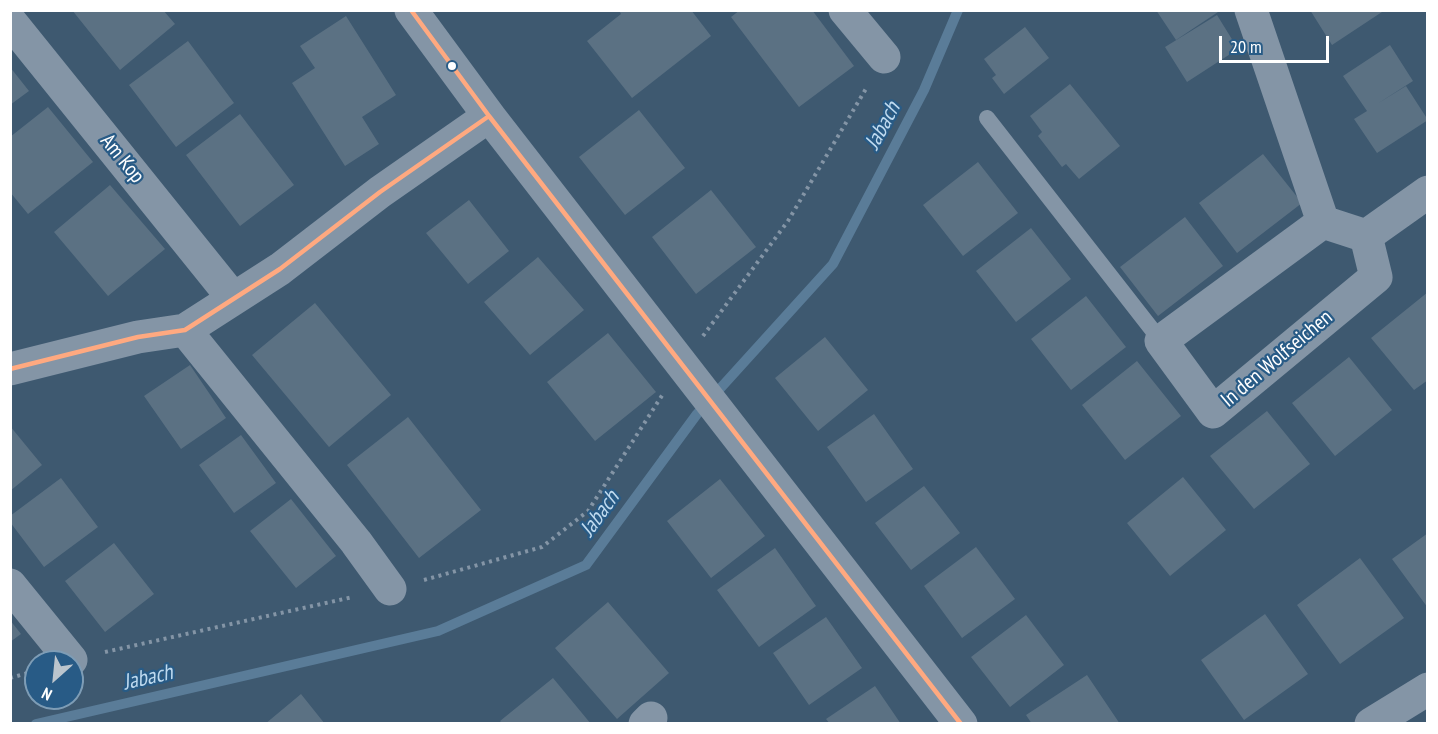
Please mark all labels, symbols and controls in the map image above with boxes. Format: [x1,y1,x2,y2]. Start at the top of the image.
scale bar [1222,24,1332,62]
text: 20 m [1230,35,1262,58]
unlabelled marker [446,60,458,72]
water label: Jabach [860,98,906,154]
street label: Am Kop [95,129,149,189]
street label: In den Wolfseichen [1216,305,1338,413]
water label: Jabach [575,486,625,542]
north arrow [24,650,84,710]
water label: Jabach [121,660,175,696]
text: N [38,683,55,705]

